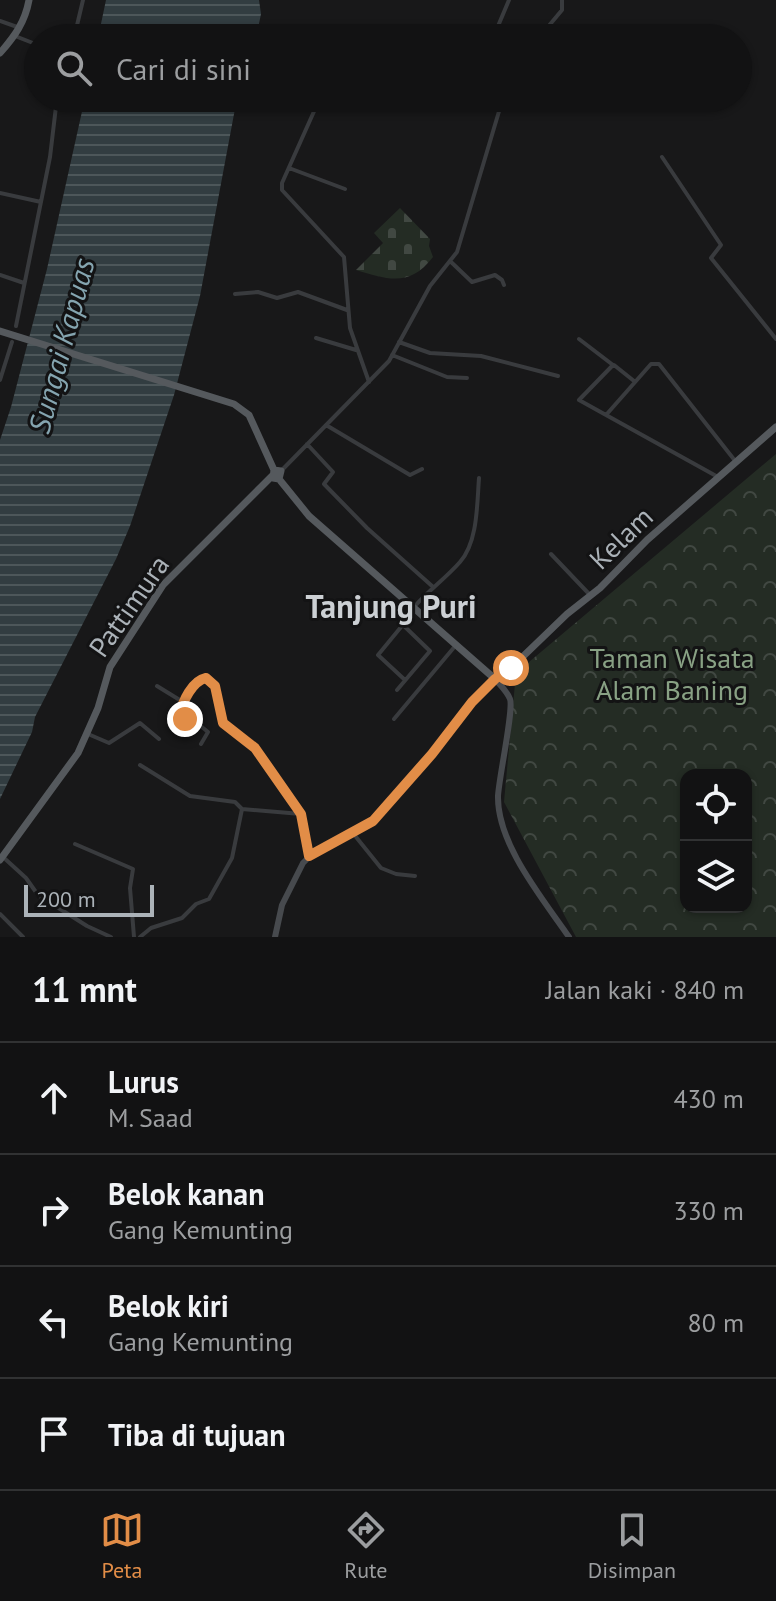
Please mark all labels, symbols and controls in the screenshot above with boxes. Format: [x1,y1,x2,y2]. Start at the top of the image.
search box [24,24,752,112]
icon: search [52,46,96,90]
text: Cari di sini [116,49,251,88]
water label: Sungai Kapuas [18,254,103,438]
street label: Kelam [581,498,660,577]
street label: Pattimura [80,547,177,664]
district label: Tanjung Puri [305,585,477,627]
park label: Taman Wisata Alam Baning [589,639,755,708]
route start [493,650,529,686]
route end [167,701,203,737]
map controls [680,769,752,913]
button: locate [680,769,752,841]
button: layers [680,841,752,913]
scale bar [24,881,154,917]
text: 200 m [36,885,96,913]
text: 11 mnt [32,967,137,1011]
text: Jalan kaki · 840 m [546,973,744,1006]
text: Lurus [108,1062,179,1101]
icon: ahead [32,1076,76,1120]
text: 430 m [673,1082,744,1115]
text: M. Saad [108,1101,193,1134]
text: Belok kanan [108,1174,265,1213]
icon: right [32,1188,76,1232]
text: 330 m [673,1194,744,1227]
text: Gang Kemunting [108,1213,293,1246]
text: Belok kiri [108,1286,229,1325]
icon: left [32,1300,76,1344]
text: 80 m [688,1306,744,1339]
text: Gang Kemunting [108,1325,293,1358]
icon: arrive [32,1412,76,1456]
text: Tiba di tujuan [108,1415,286,1454]
tab: Peta [100,1508,144,1584]
tab: Rute [344,1508,388,1584]
tab: Disimpan [588,1508,676,1584]

